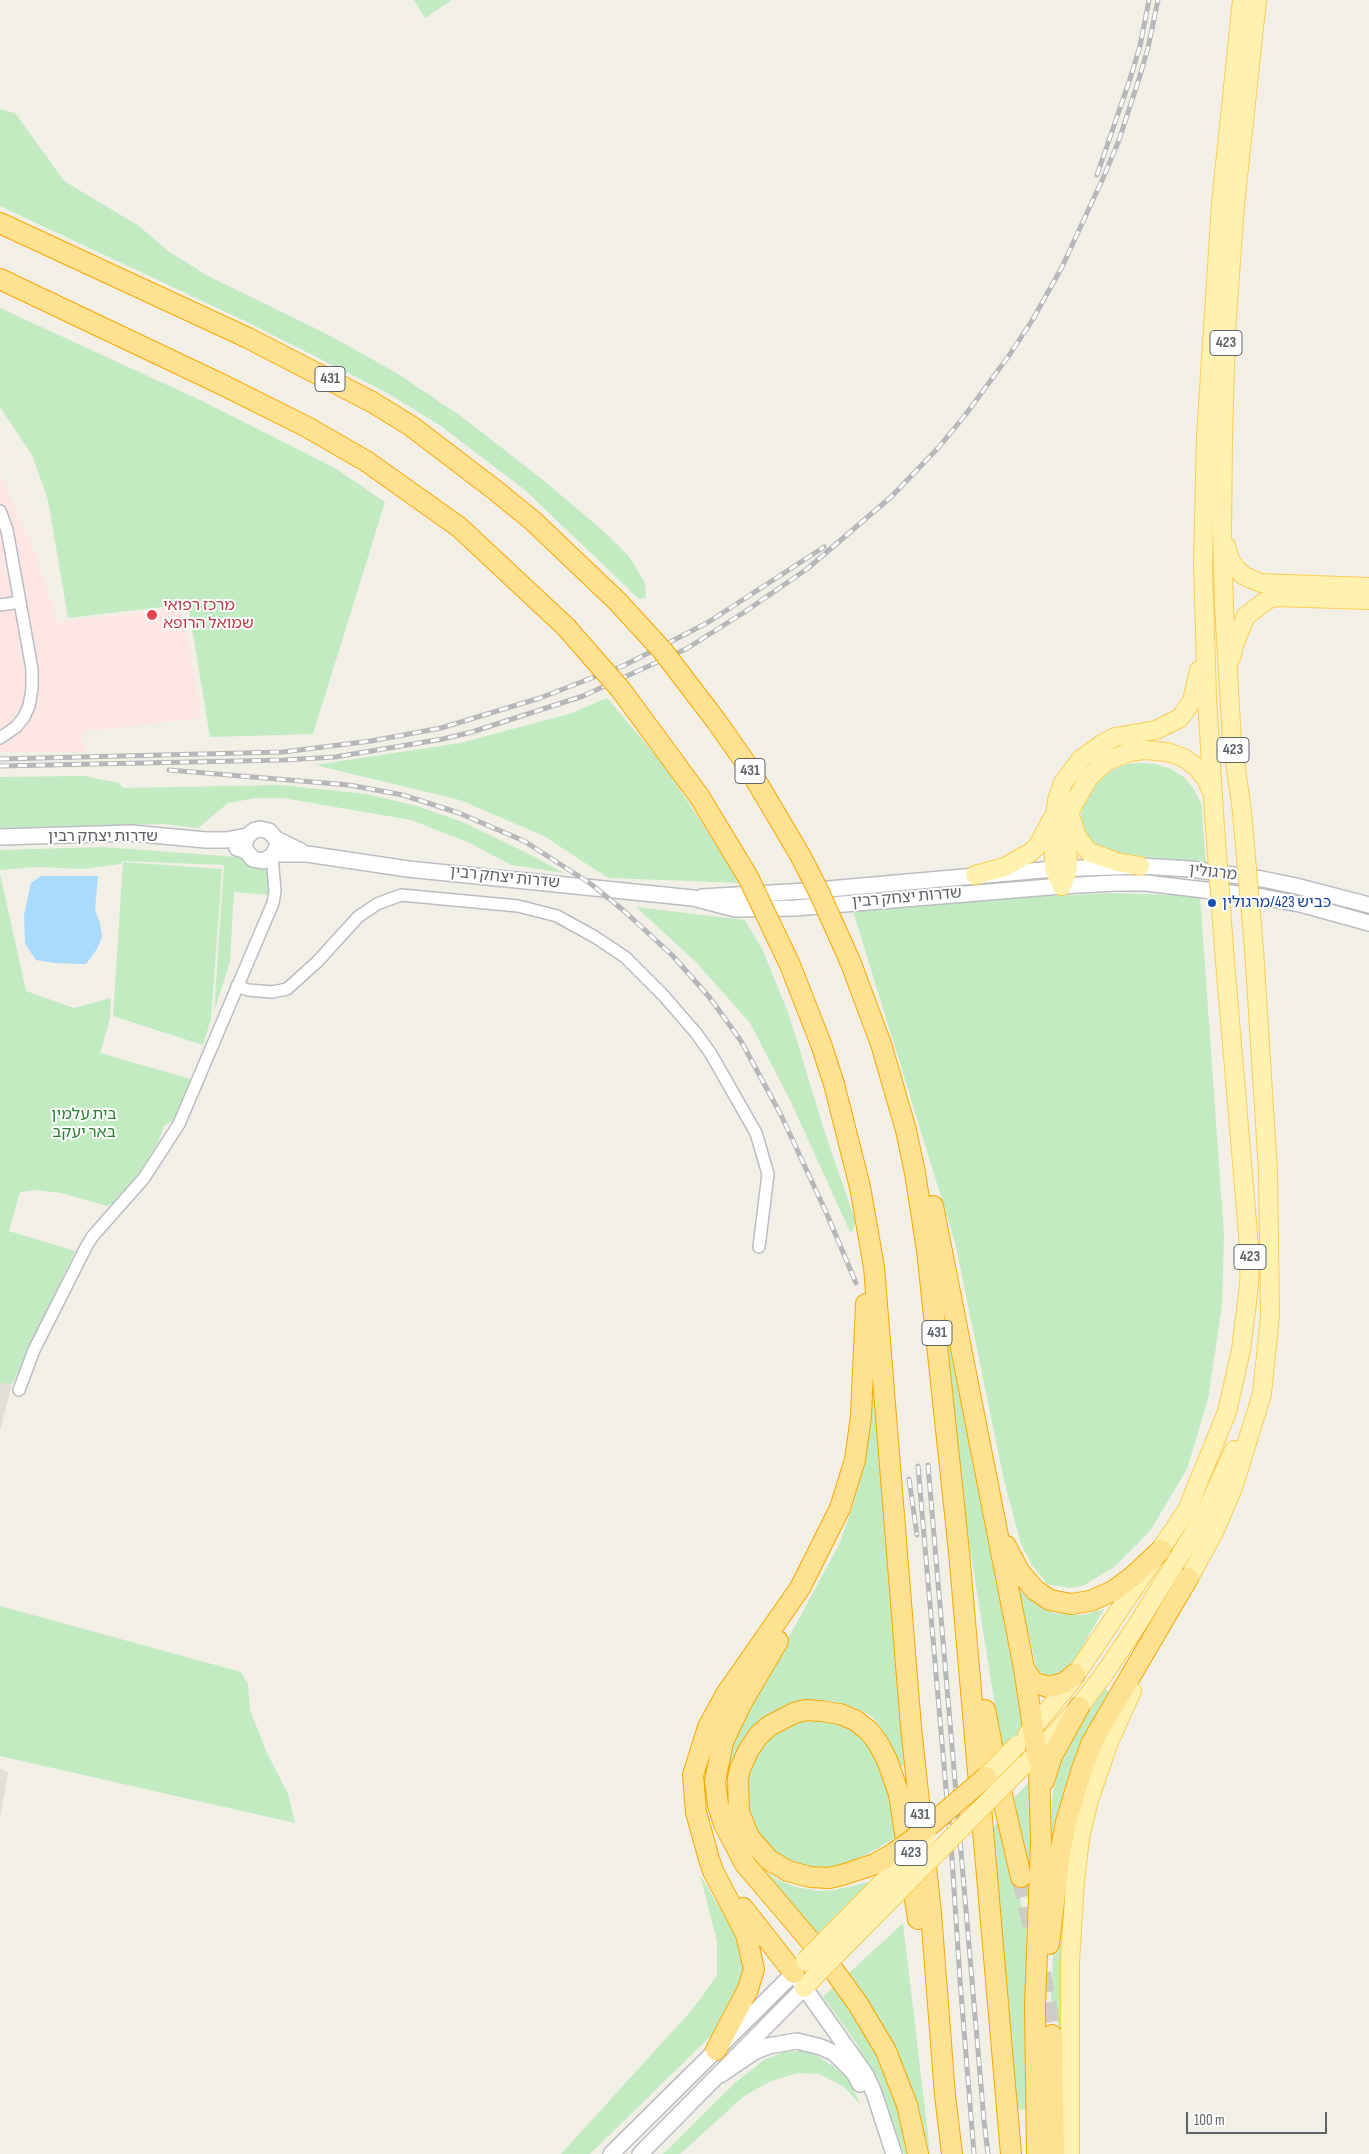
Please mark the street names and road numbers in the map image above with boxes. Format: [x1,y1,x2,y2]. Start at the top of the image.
road number: 423 [1210,330,1242,356]
road number: 431 [315,366,345,392]
road number: 423 [1217,738,1249,762]
road number: 431 [735,758,765,784]
street label: שדרות יצחק רבין [48,827,158,847]
street label: מרגולין [1188,861,1238,885]
street label: שדרות יצחק רבין [449,863,561,893]
street label: שדרות יצחק רבין [851,884,963,912]
road number: 423 [1234,1244,1266,1270]
road number: 431 [922,1320,952,1346]
road number: 431 [905,1802,935,1828]
road number: 423 [895,1840,927,1866]

